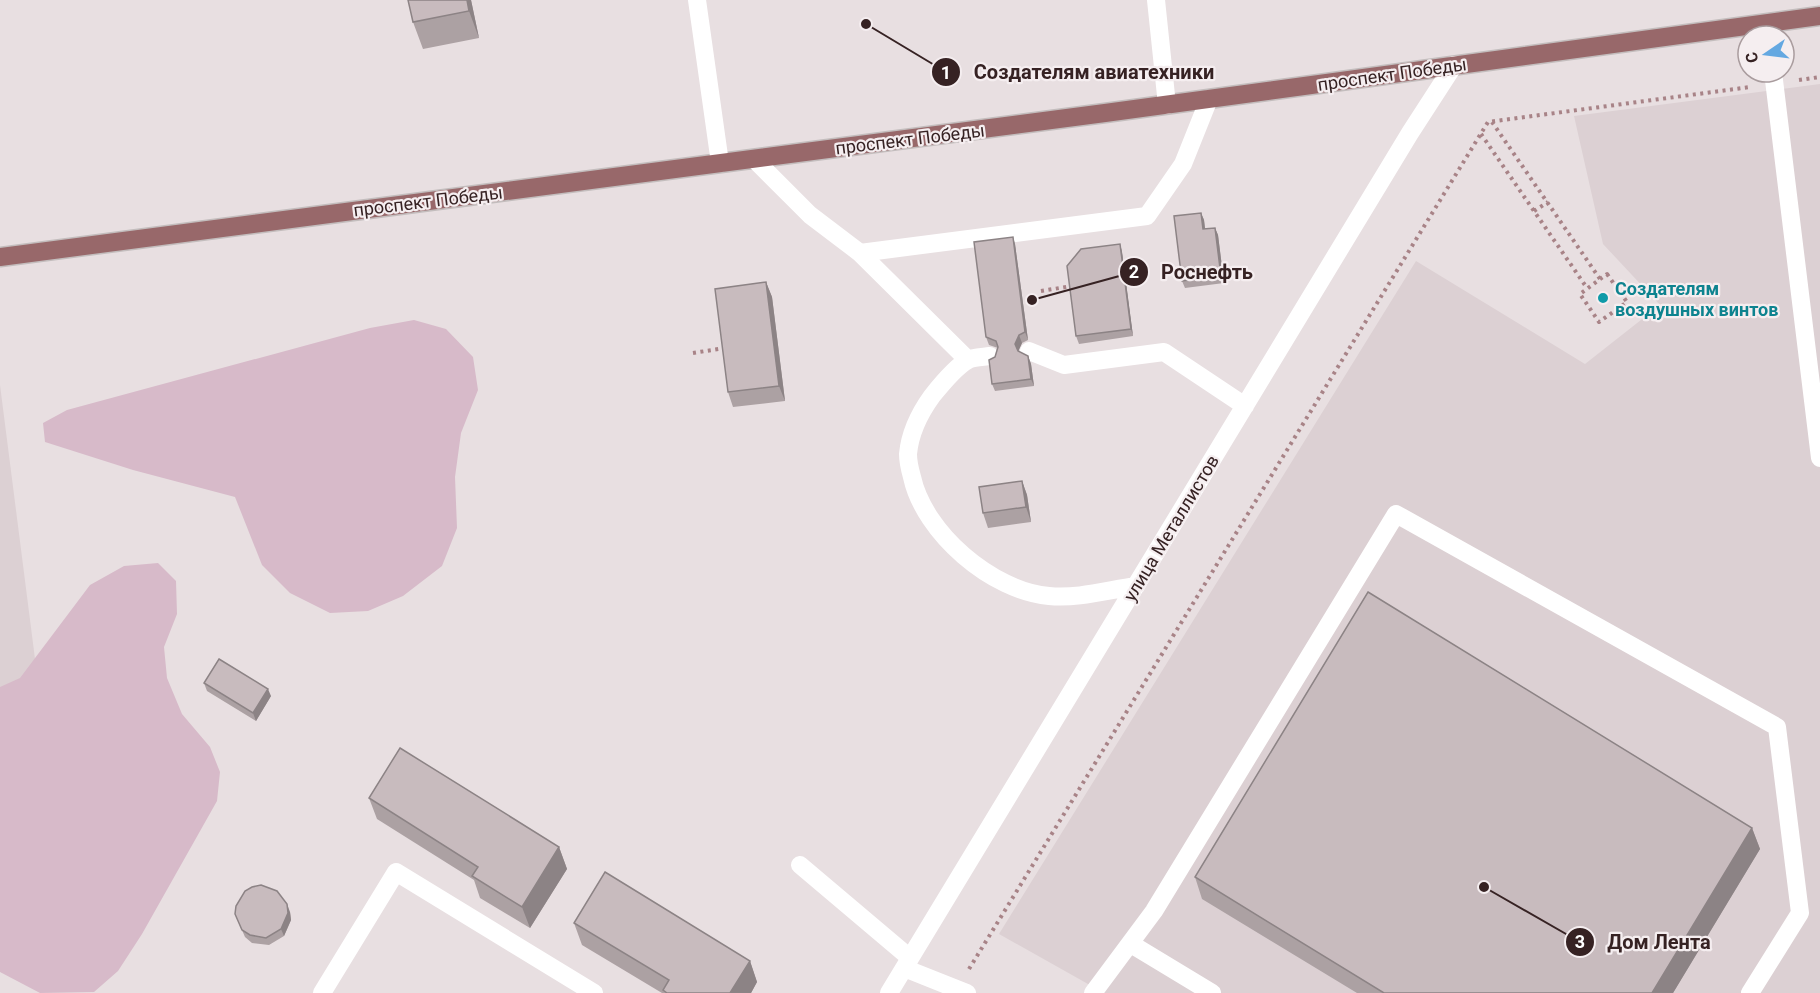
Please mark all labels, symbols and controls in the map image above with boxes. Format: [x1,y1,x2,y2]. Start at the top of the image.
north arrow [1736,24,1796,84]
text: С [1741,50,1762,65]
callout: Создателям авиатехники [931,53,1226,91]
street label: проспект Победы [1316,53,1468,95]
text: Создателям авиатехники [974,60,1214,84]
text: 1 [941,62,951,83]
street label: проспект Победы [834,119,986,159]
street label: проспект Победы [352,181,504,221]
callout: Роснефть [1119,253,1265,291]
text: Роснефть [1161,260,1253,284]
text: 2 [1129,261,1139,282]
place label: Создателям воздушных винтов [1615,278,1778,320]
marker: Создателям воздушных винтов [1596,291,1610,305]
street label: улица Металлистов [1119,451,1223,605]
callout: Дом Лента [1565,923,1722,961]
text: Дом Лента [1607,930,1711,954]
text: 3 [1575,931,1585,952]

